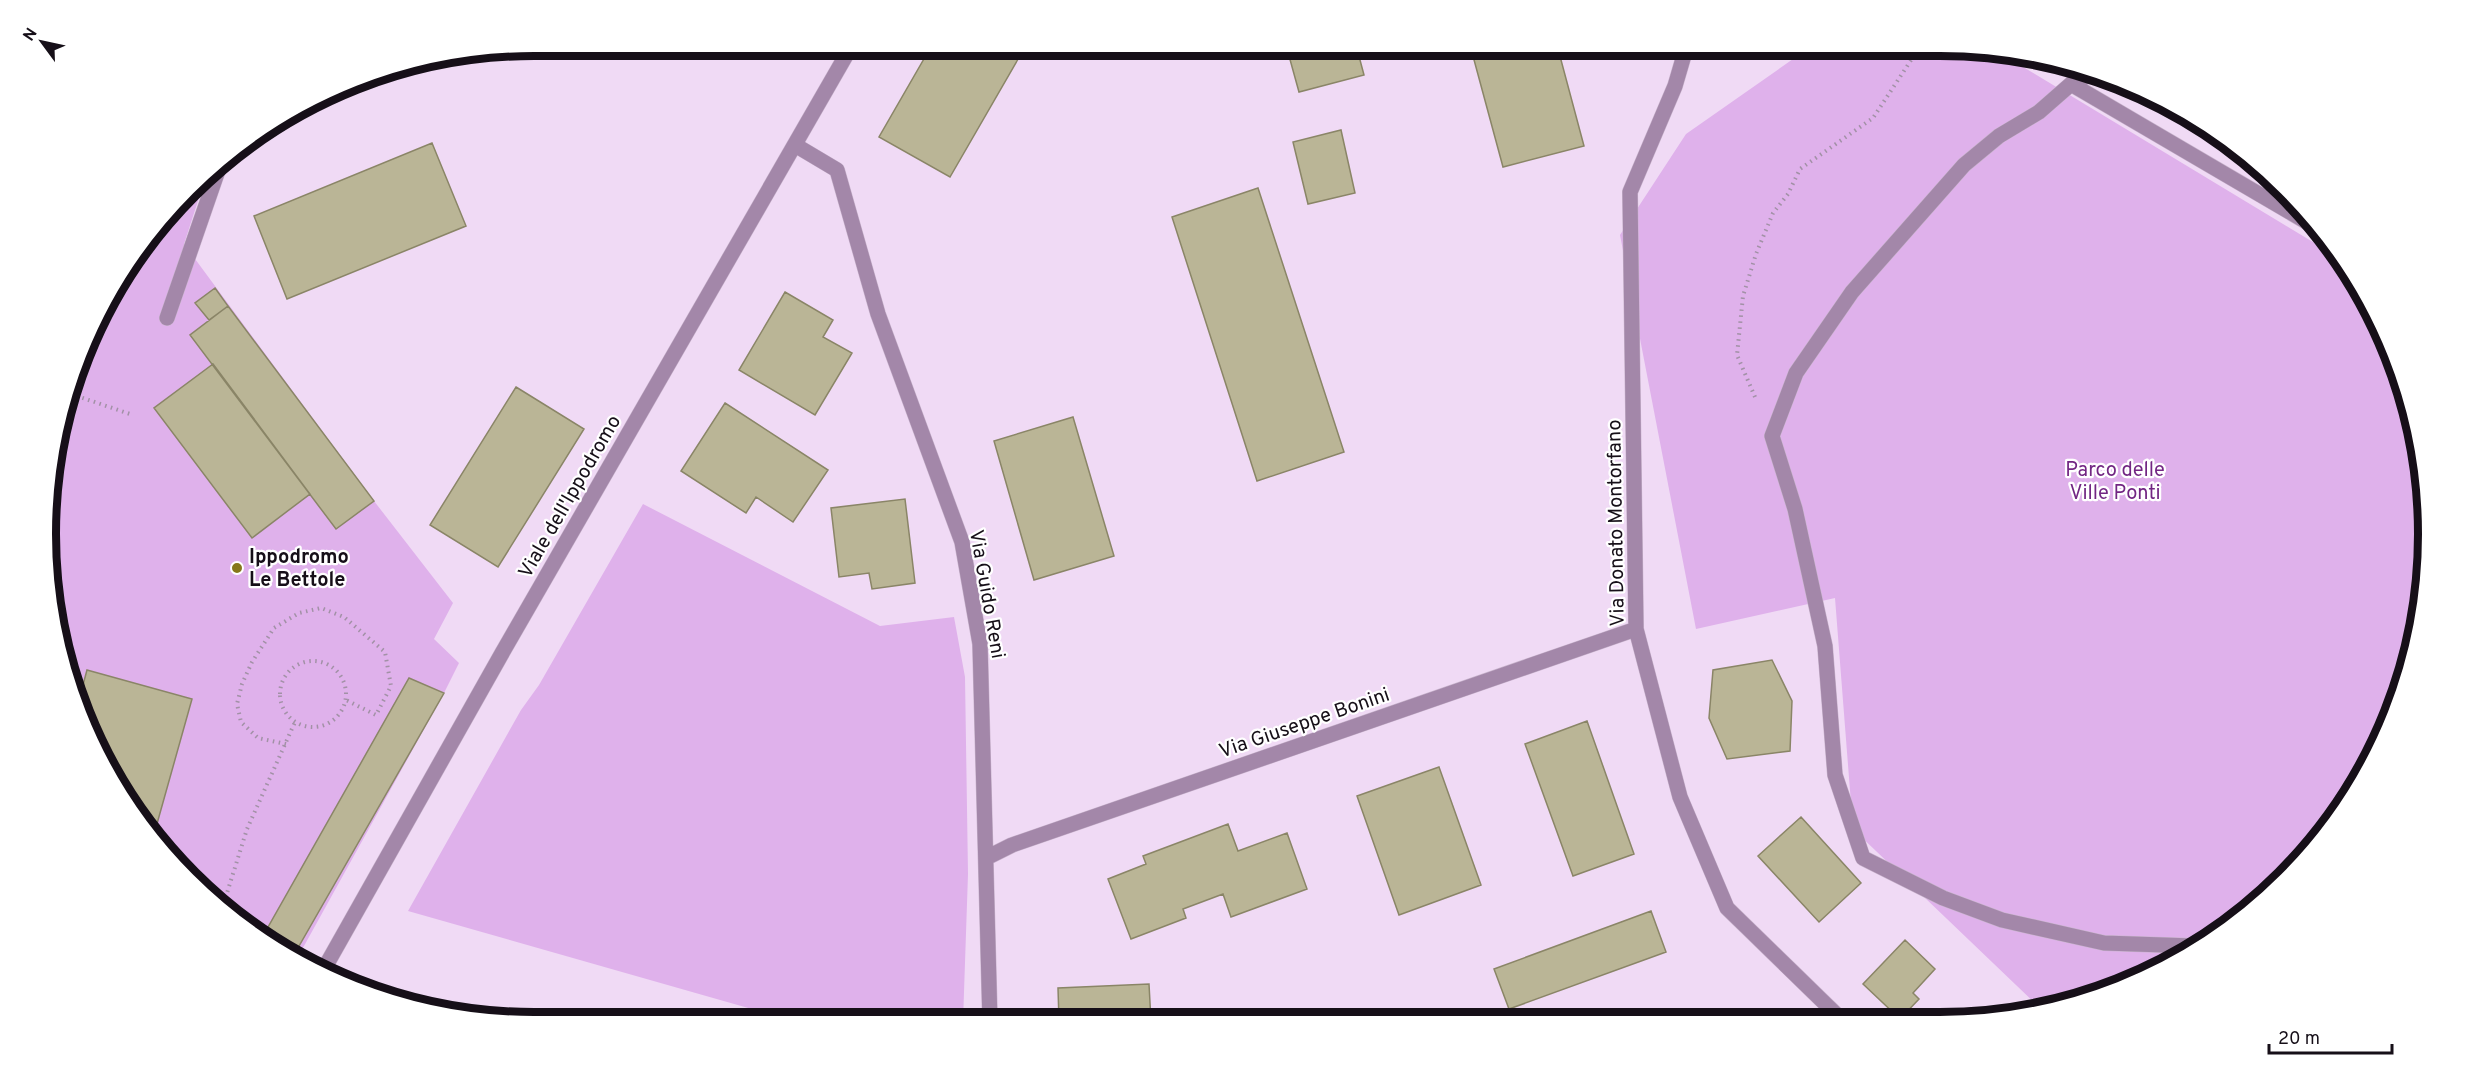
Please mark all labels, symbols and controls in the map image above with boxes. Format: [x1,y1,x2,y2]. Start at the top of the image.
north arrow [12,12,72,72]
text: N [20,25,43,45]
street label: Viale dell'Ippodromo [513,411,628,583]
street label: Via Donato Montorfano [1602,419,1632,627]
park label: Parco delle Ville Ponti [2065,458,2165,507]
street label: Via Guido Reni [962,528,1010,661]
place label: Ippodromo Le Bettole [249,545,349,594]
marker: Ippodromo Le Bettole [230,561,244,575]
street label: Via Giuseppe Bonini [1216,682,1393,765]
scale bar [2269,1017,2392,1055]
text: 20 m [2278,1028,2320,1051]

